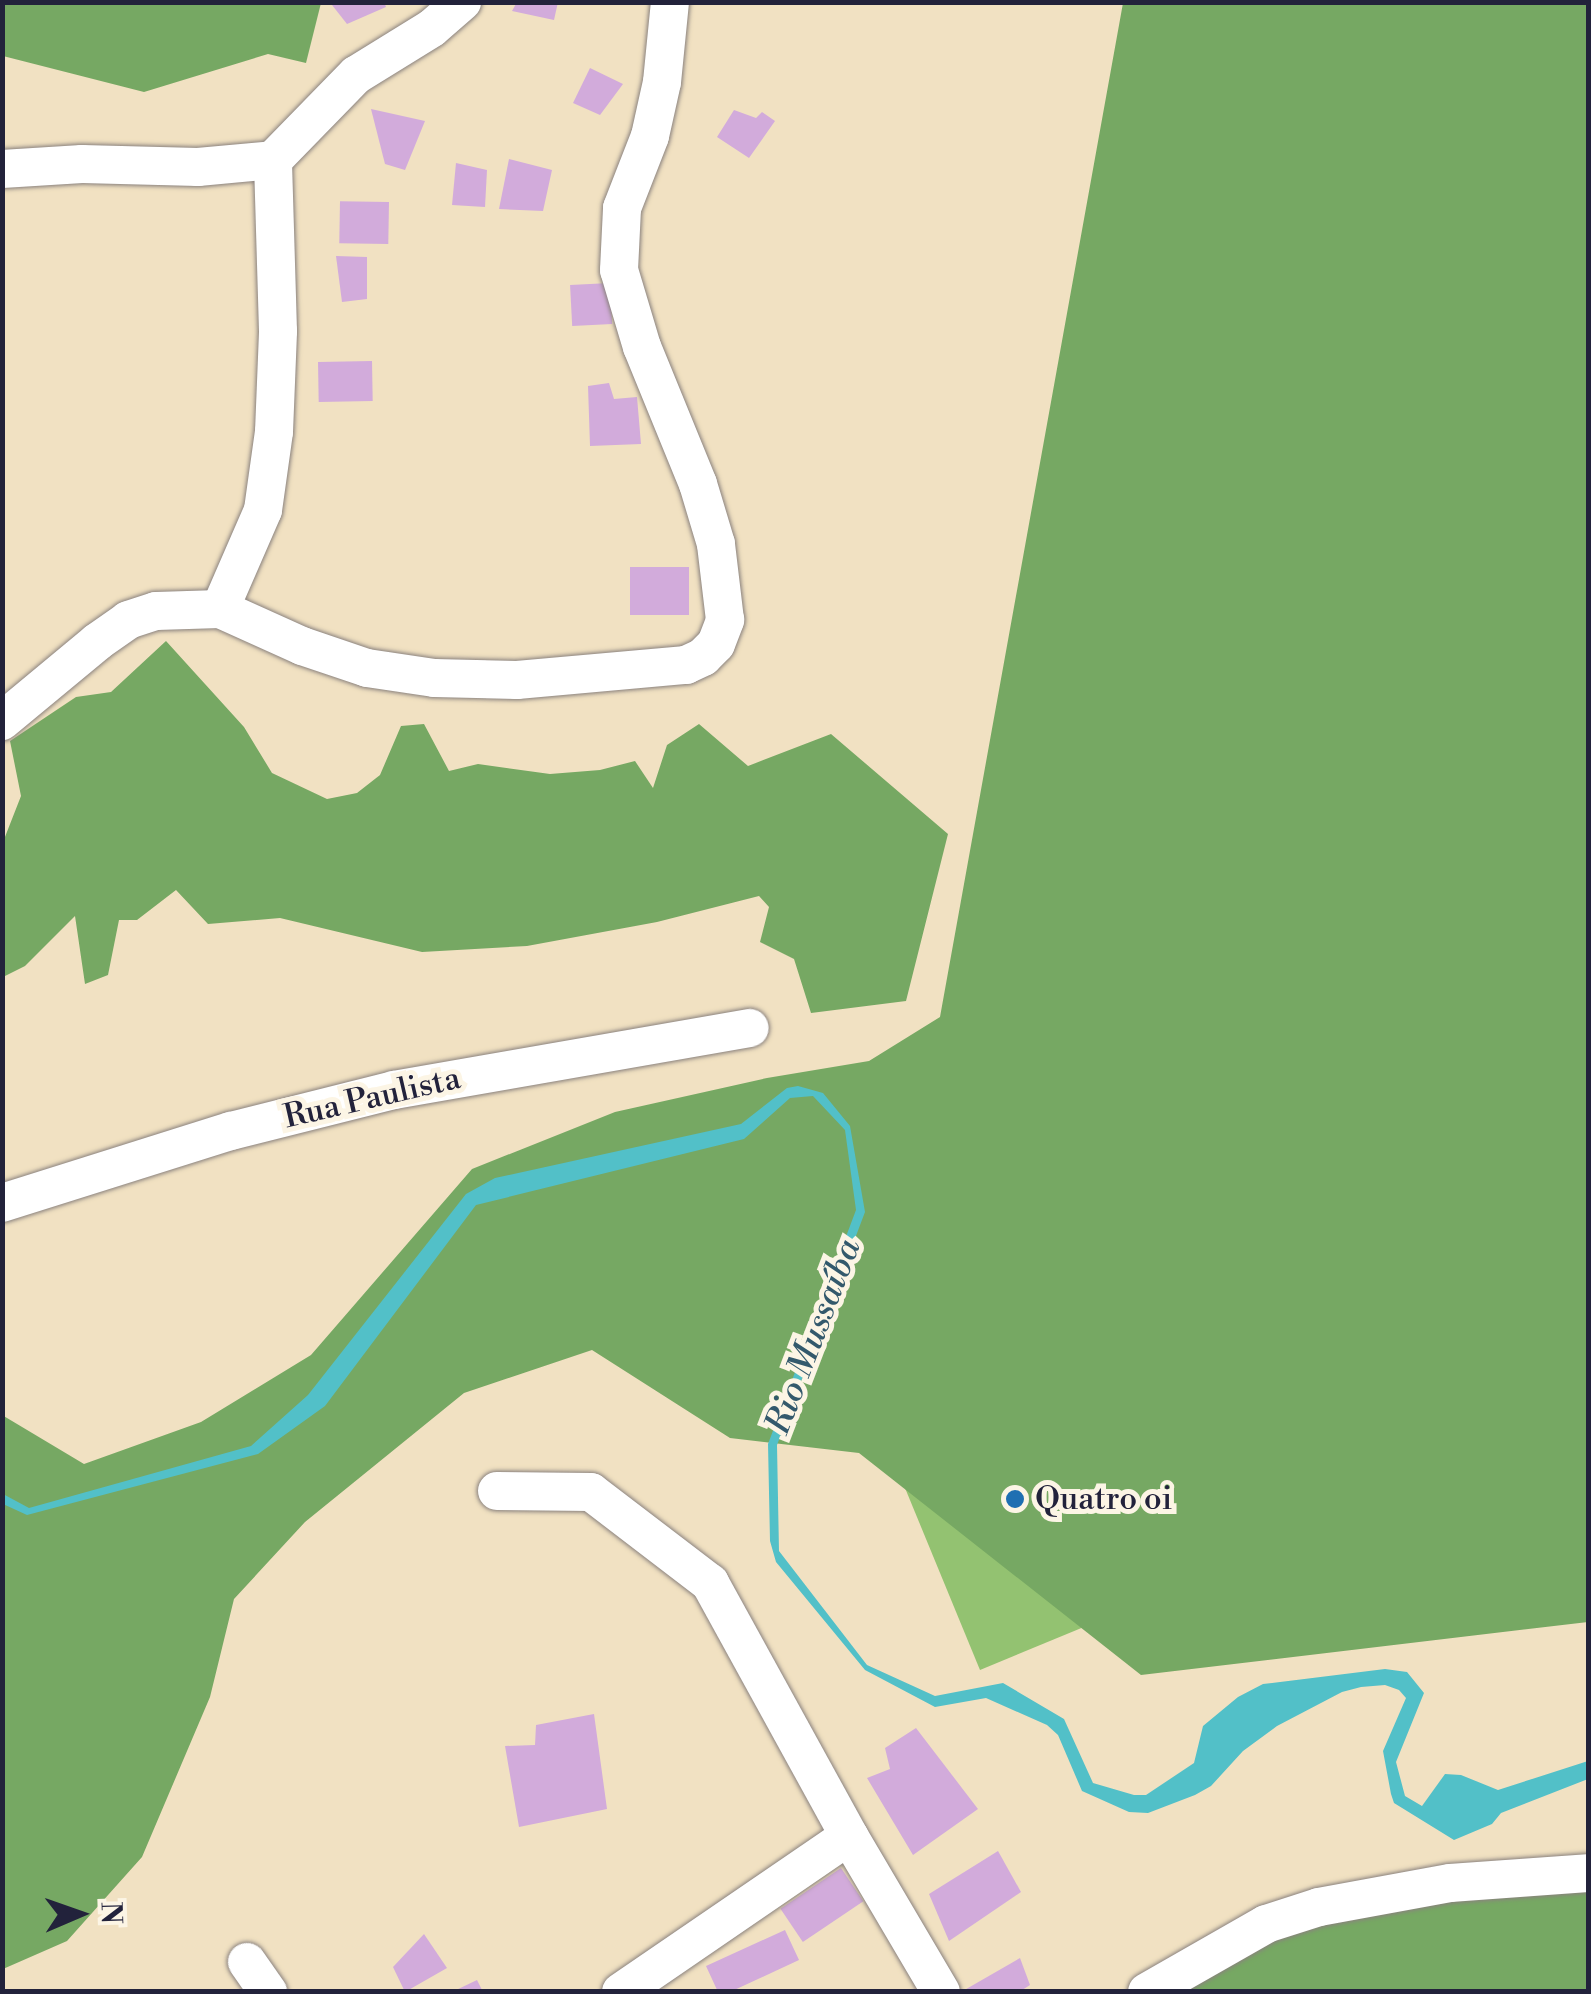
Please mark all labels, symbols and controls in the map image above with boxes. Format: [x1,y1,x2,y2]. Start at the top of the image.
street label: Rua Paulista [280,1059,464,1137]
water label: Rio Mussaíba [758,1233,870,1441]
place label: Quatro oi [1035,1480,1172,1518]
marker: Quatro oi [1004,1488,1026,1510]
north arrow [30,1864,130,1964]
text: N [93,1901,128,1925]

